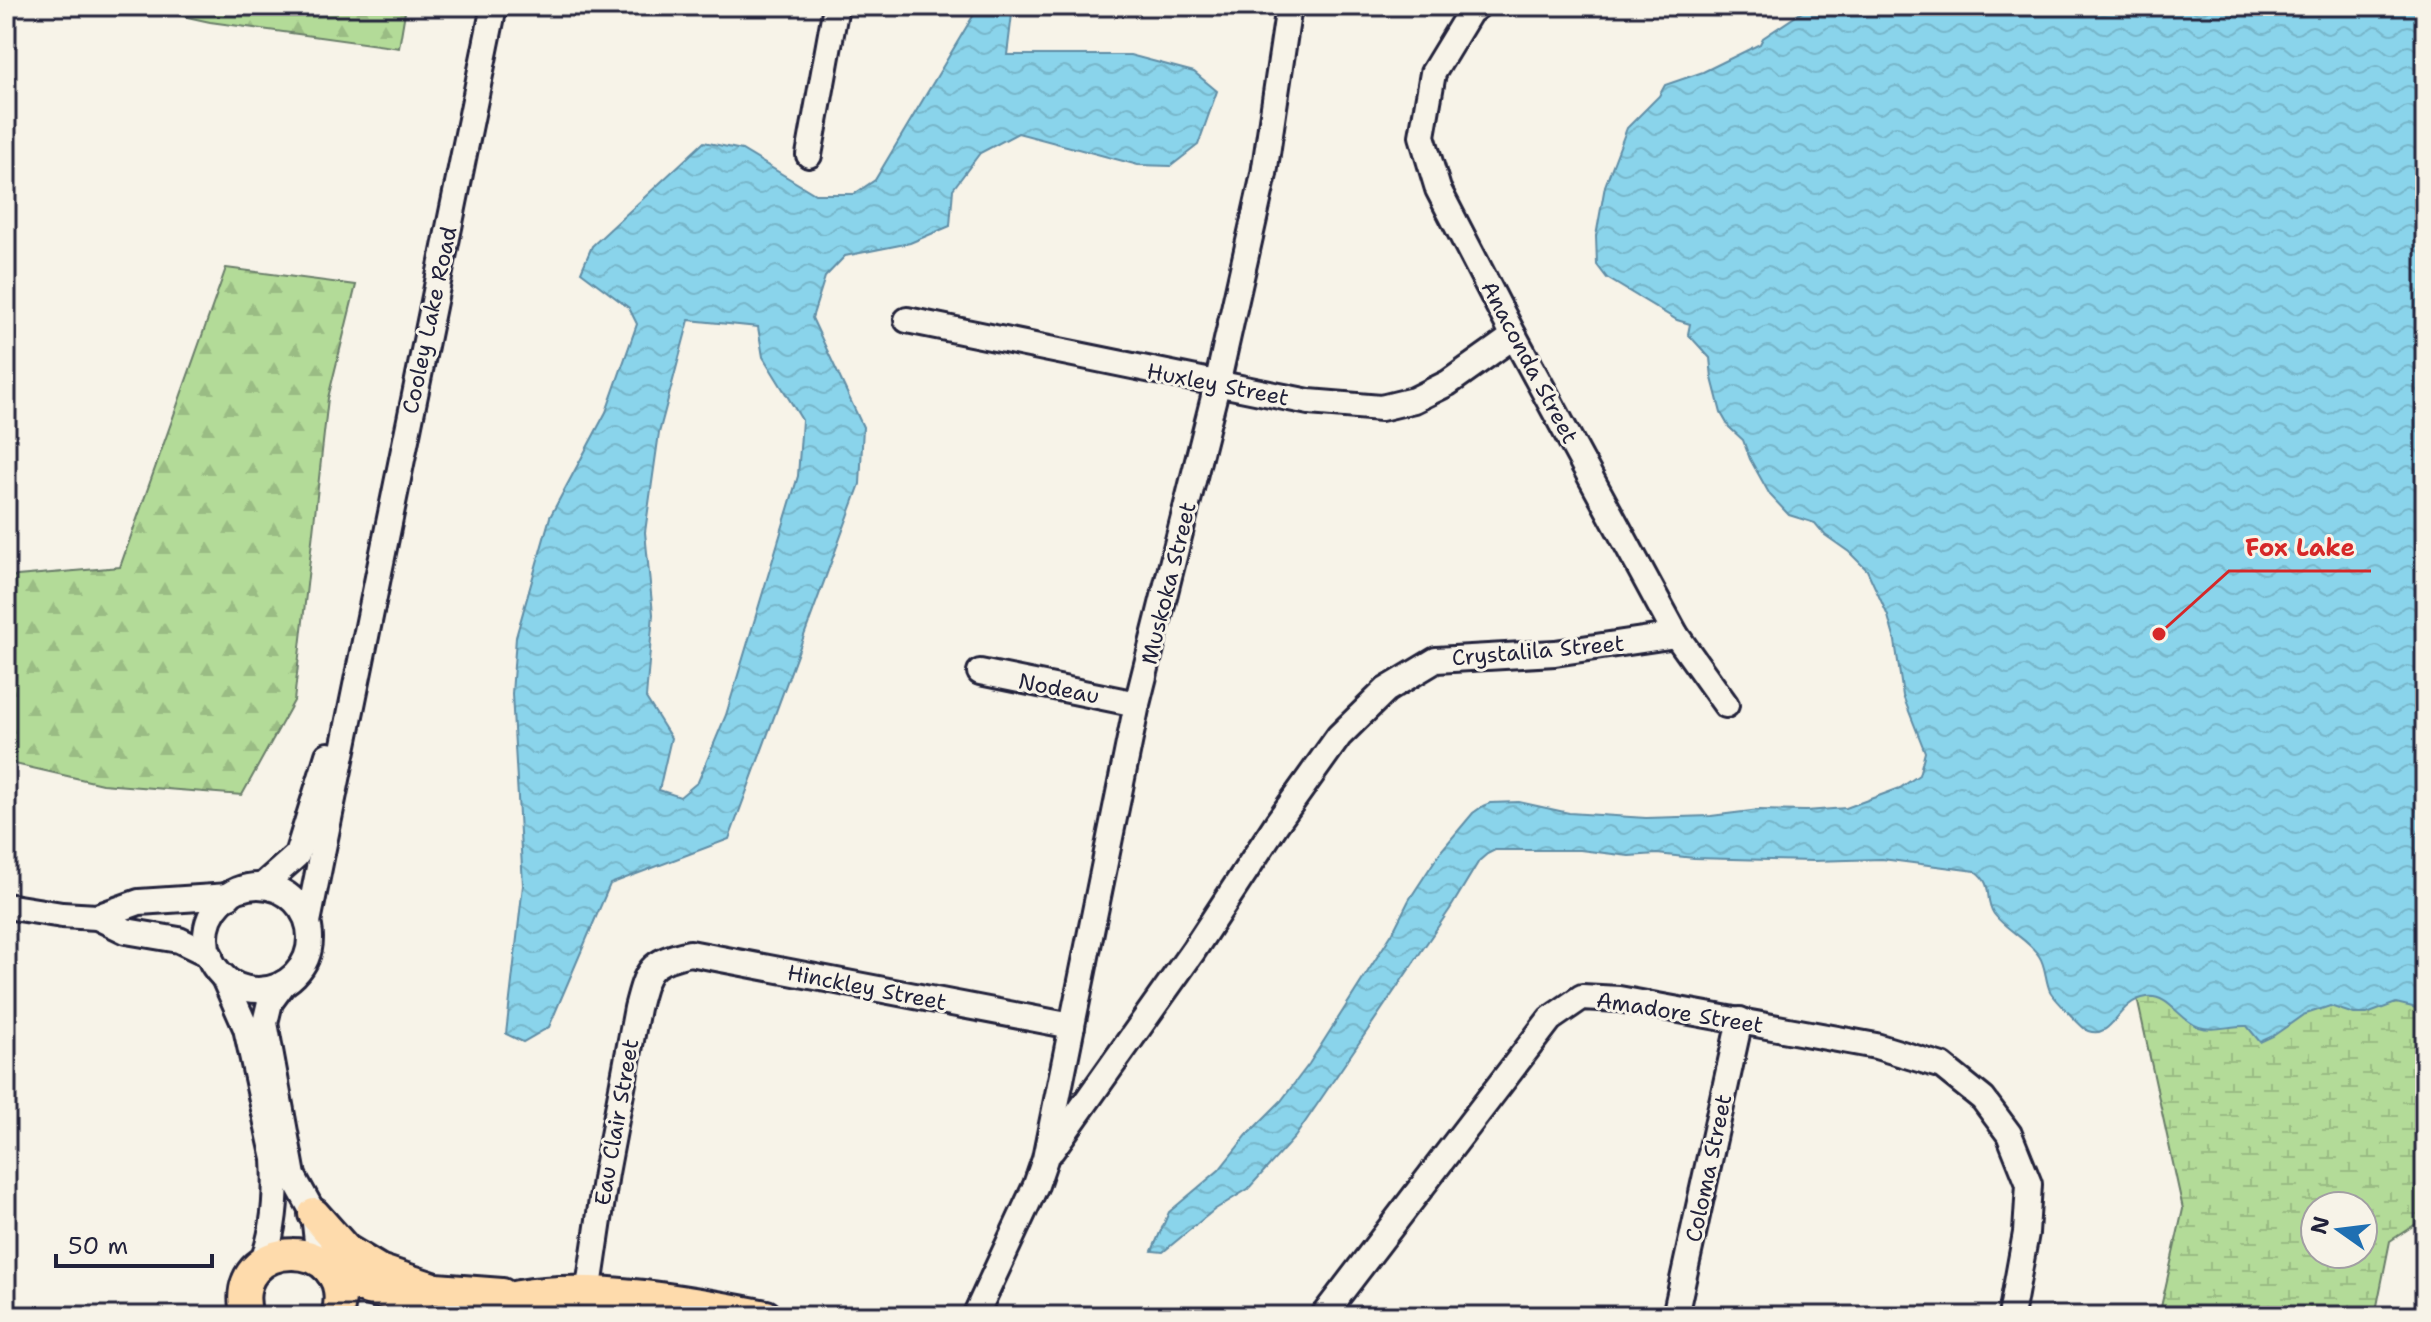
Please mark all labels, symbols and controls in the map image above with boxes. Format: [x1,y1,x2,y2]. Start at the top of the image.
street label: Cooley Lake Road [395,224,464,417]
street label: Anaconda Street [1475,276,1585,448]
street label: Huxley Street [1144,357,1291,412]
street label: Muskoka Street [1134,499,1203,667]
callout: Fox Lake [2229,523,2371,571]
text: Fox Lake [2245,532,2355,564]
street label: Crystalila Street [1451,629,1625,672]
street label: Nodeau [1016,666,1102,711]
street label: Hinckley Street [785,958,949,1017]
street label: Amadore Street [1594,985,1766,1040]
street label: Eau Clair Street [588,1036,645,1208]
street label: Coloma Street [1679,1091,1738,1245]
north arrow [2299,1190,2379,1270]
text: N [2304,1213,2336,1237]
scale bar [56,1218,212,1268]
text: 50 m [68,1230,128,1262]

